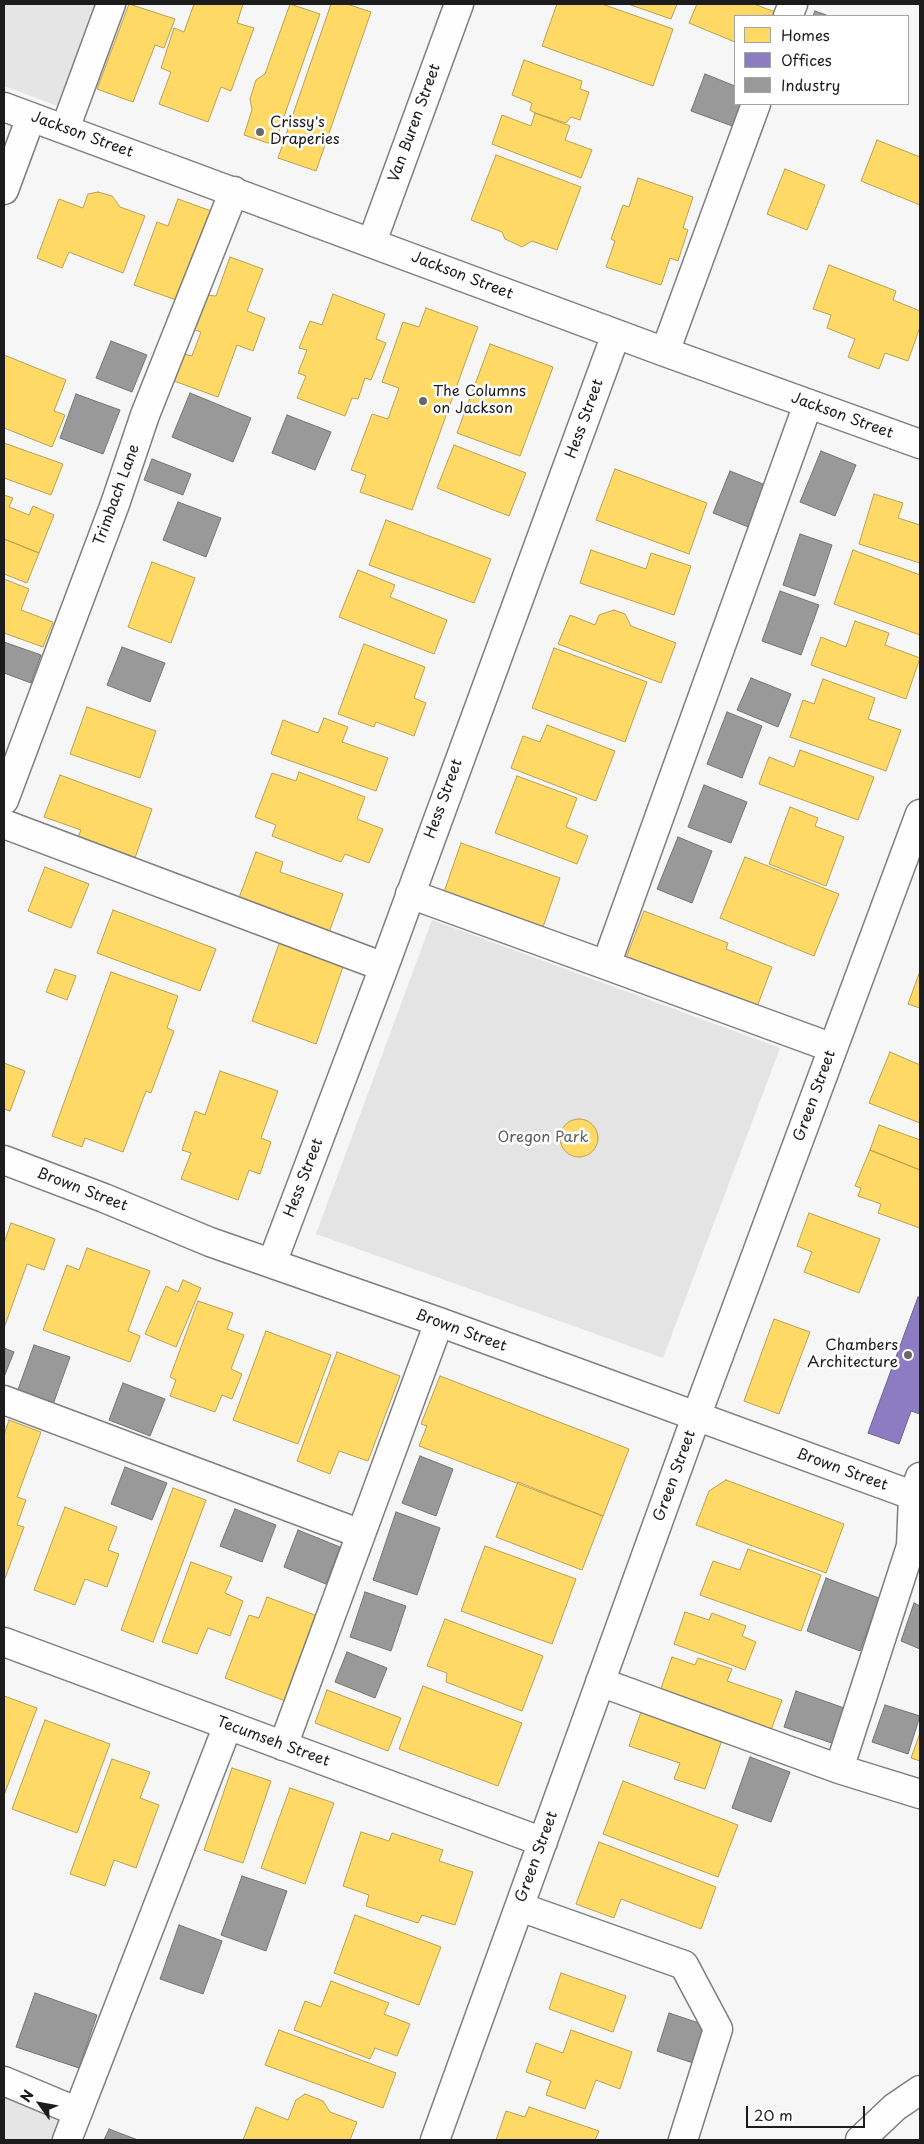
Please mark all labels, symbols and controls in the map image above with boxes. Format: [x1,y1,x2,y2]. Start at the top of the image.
legend [734,15,909,105]
text: Homes [781,23,830,46]
text: Offices [781,48,832,71]
street label: Van Buren Street [385,61,445,185]
text: Industry [781,73,840,96]
street label: Jackson Street [29,108,135,162]
place label: Crissy's Draperies [270,114,340,149]
marker: Crissy's Draperies [254,126,266,138]
street label: Jackson Street [409,248,515,304]
street label: Hess Street [562,377,608,461]
place label: The Columns on Jackson [433,383,526,418]
street label: Jackson Street [789,389,895,443]
marker: The Columns on Jackson [417,395,429,407]
street label: Trimbach Lane [90,442,144,548]
street label: Hess Street [421,757,467,841]
street label: Green Street [790,1048,840,1144]
park label: Oregon Park [497,1129,589,1147]
street label: Hess Street [281,1136,327,1220]
street label: Brown Street [34,1164,130,1216]
street label: Brown Street [413,1306,509,1356]
place label: Chambers Architecture [807,1337,898,1372]
marker: Chambers Architecture [902,1349,914,1361]
street label: Green Street [650,1428,700,1524]
street label: Brown Street [794,1445,890,1495]
street label: Tecumseh Street [214,1713,332,1771]
street label: Green Street [512,1809,562,1905]
north arrow [15,2079,65,2129]
text: N [15,2086,39,2106]
scale bar [749,2096,868,2128]
text: 20 m [754,2103,793,2126]

